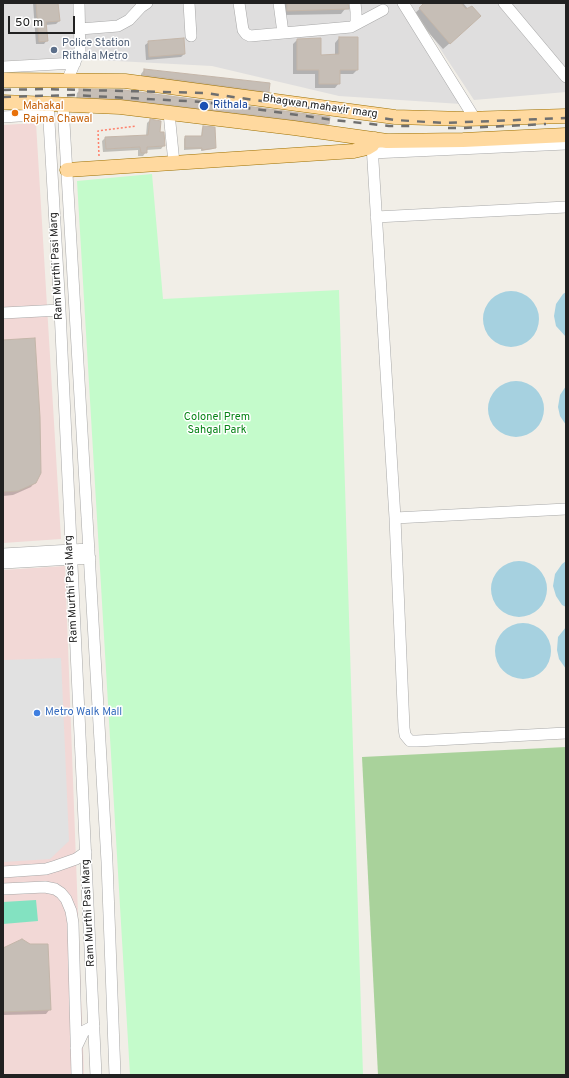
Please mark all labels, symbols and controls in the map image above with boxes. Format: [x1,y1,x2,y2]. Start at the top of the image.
scale bar [10,8,77,34]
text: 50 m [15,15,43,31]
place label: Police Station Rithala Metro [62,37,130,63]
marker: Police Station Rithala Metro [49,45,59,55]
street label: Bhagwan mahavir marg [262,92,378,122]
place label: Rithala [213,99,248,113]
place label: Mahakal Rajma Chawal [23,100,92,126]
marker: Rithala [198,100,210,112]
marker: Mahakal Rajma Chawal [10,108,20,118]
street label: Ram Murthi Pasi Marg [48,212,66,320]
park label: Colonel Prem Sahgal Park [184,411,250,437]
street label: Ram Murthi Pasi Marg [63,535,81,643]
place label: Metro Walk Mall [45,706,122,720]
marker: Metro Walk Mall [32,708,42,718]
street label: Ram Murthi Pasi Marg [80,859,98,967]

